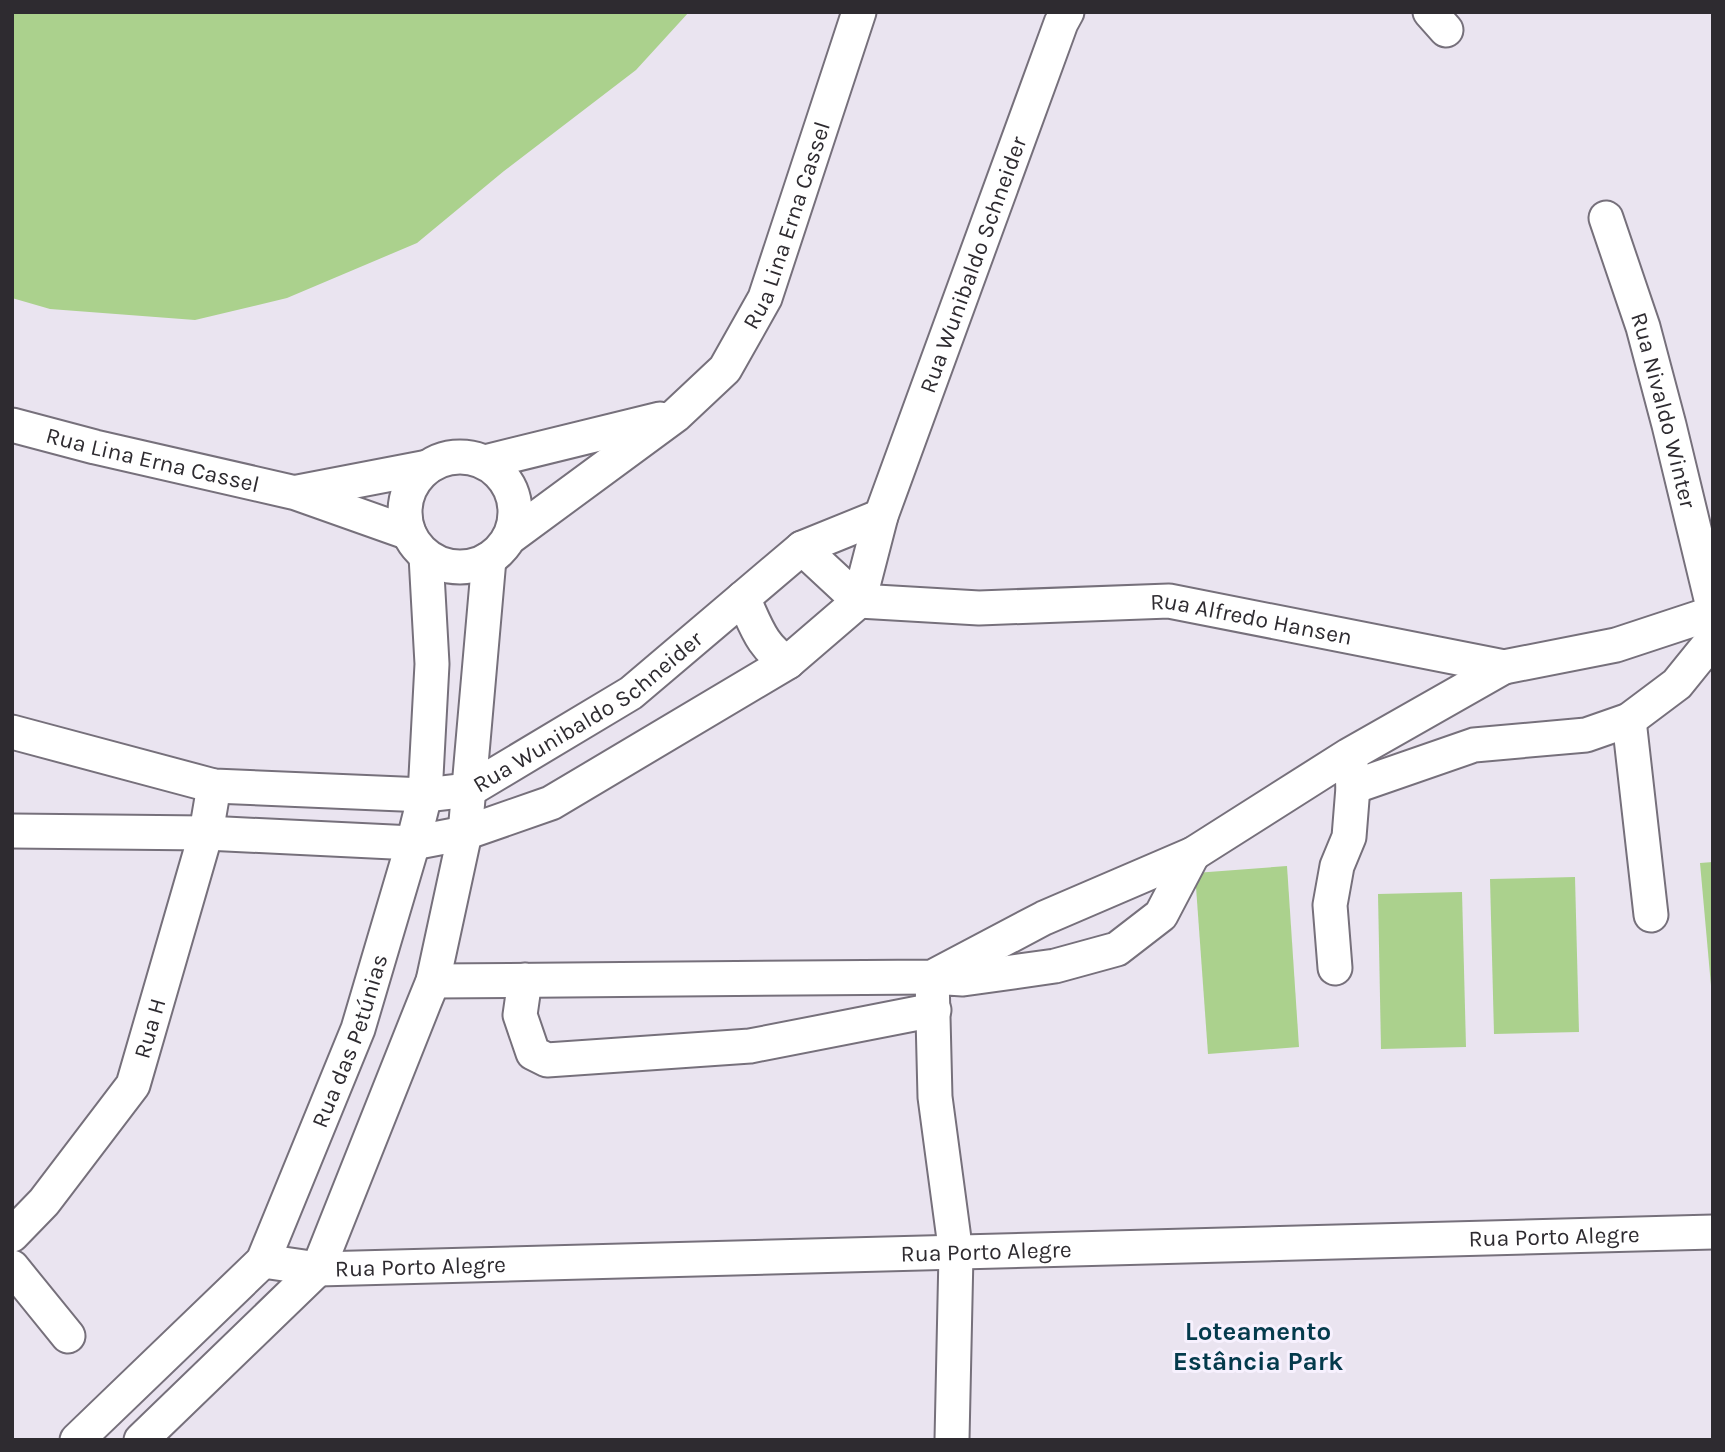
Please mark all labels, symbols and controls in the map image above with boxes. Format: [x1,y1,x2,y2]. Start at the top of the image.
street label: Rua Lina Erna Cassel [737,118,836,334]
street label: Rua Wunibaldo Schneider [914,132,1033,397]
street label: Rua Nivaldo Winter [1625,309,1702,512]
street label: Rua Lina Erna Cassel [43,422,262,498]
street label: Rua Alfredo Hansen [1150,587,1354,651]
street label: Rua Wunibaldo Schneider [468,625,709,799]
street label: Rua das Petúnias [306,951,393,1132]
street label: Rua H [128,995,171,1062]
street label: Rua Porto Alegre [1468,1221,1640,1252]
street label: Rua Porto Alegre [900,1236,1072,1268]
street label: Rua Porto Alegre [335,1251,506,1283]
district label: Loteamento Estância Park [1173,1316,1343,1377]

